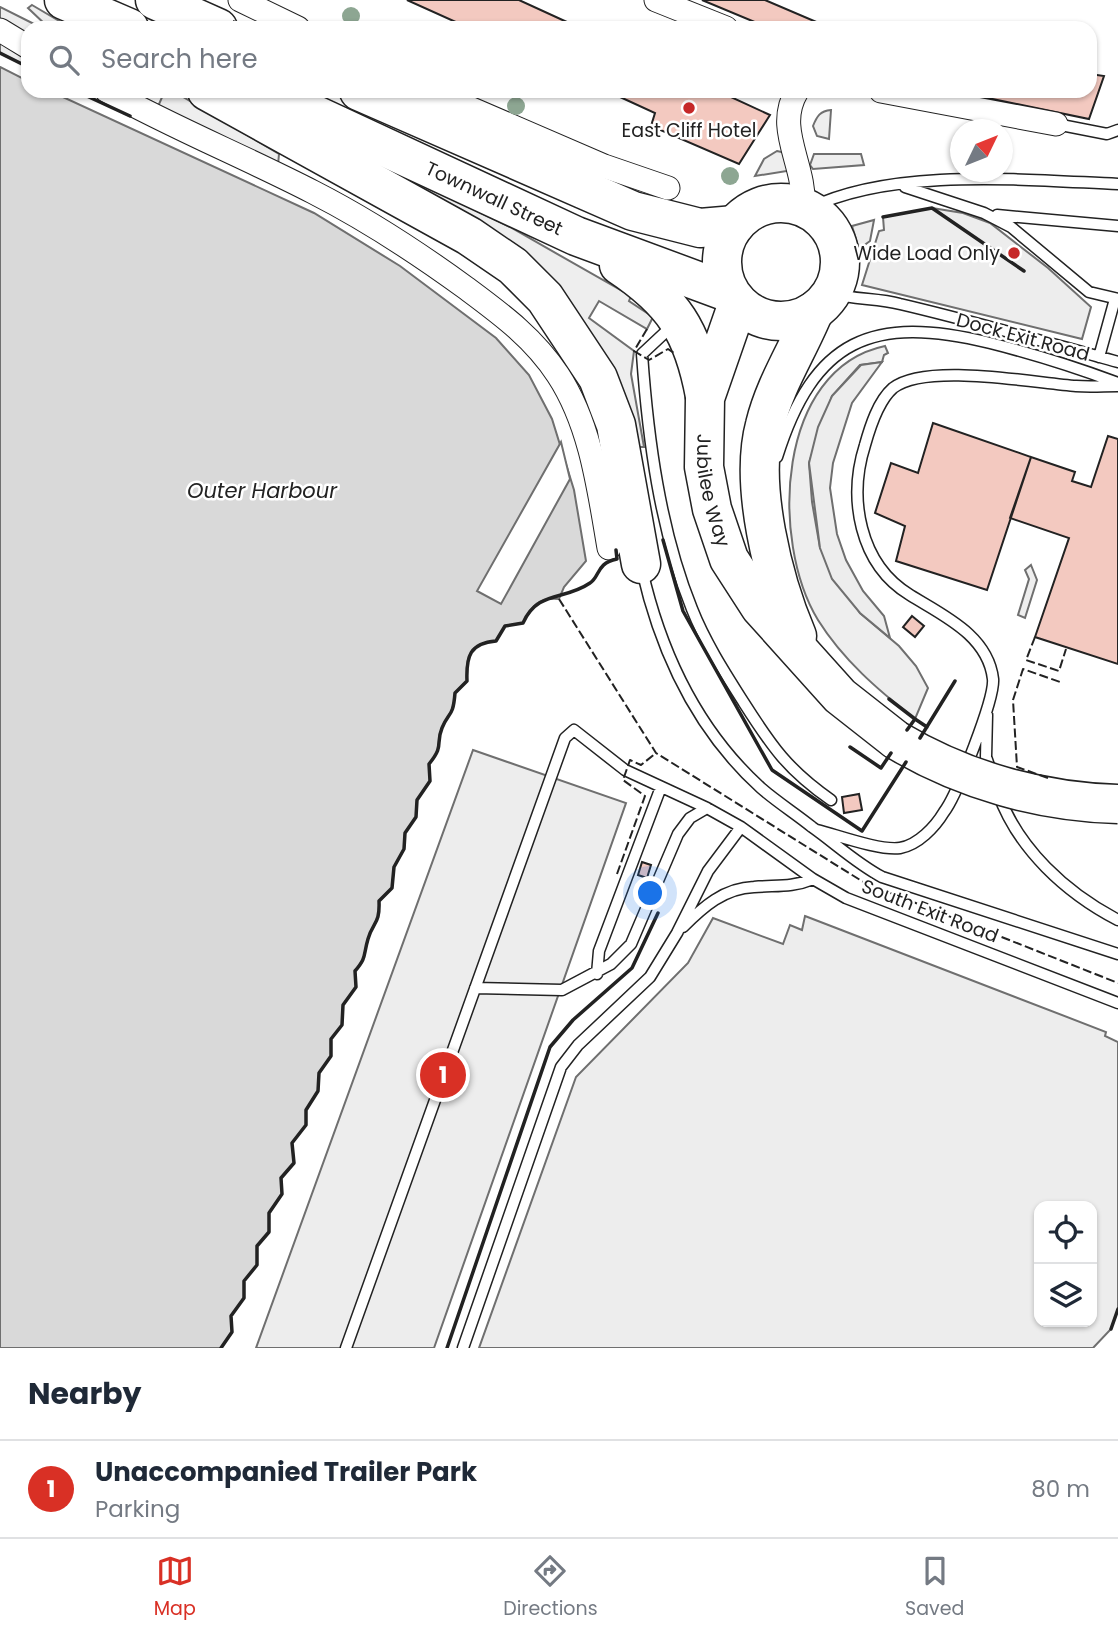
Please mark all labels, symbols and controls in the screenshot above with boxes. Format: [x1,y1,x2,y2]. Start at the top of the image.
search box [21,21,1097,98]
icon: search [45,41,83,79]
text: Search here [101,41,258,77]
marker: East Cliff Hotel [681,100,697,116]
place label: East Cliff Hotel [622,117,756,144]
north arrow [950,119,1013,182]
street label: Townwall Street [421,154,568,242]
place label: Wide Load Only [853,240,1000,267]
marker: Wide Load Only [1006,245,1022,261]
street label: Dock Exit Road [953,306,1093,368]
street label: Jubilee Way [690,434,738,551]
water label: Outer Harbour [187,476,338,505]
street label: South Exit Road [858,872,1002,950]
your location [633,876,667,910]
pin: 1 [420,1049,466,1101]
map controls [1034,1201,1097,1327]
button: locate [1034,1201,1097,1264]
button: layers [1034,1264,1097,1327]
text: Nearby [28,1372,142,1415]
text: Unaccompanied Trailer Park [95,1454,477,1490]
text: 1 [47,1473,55,1505]
text: 80 m [1031,1473,1090,1505]
text: Parking [95,1493,180,1525]
tab: Map [154,1552,196,1623]
tab: Directions [503,1552,598,1623]
tab: Saved [905,1552,964,1623]

